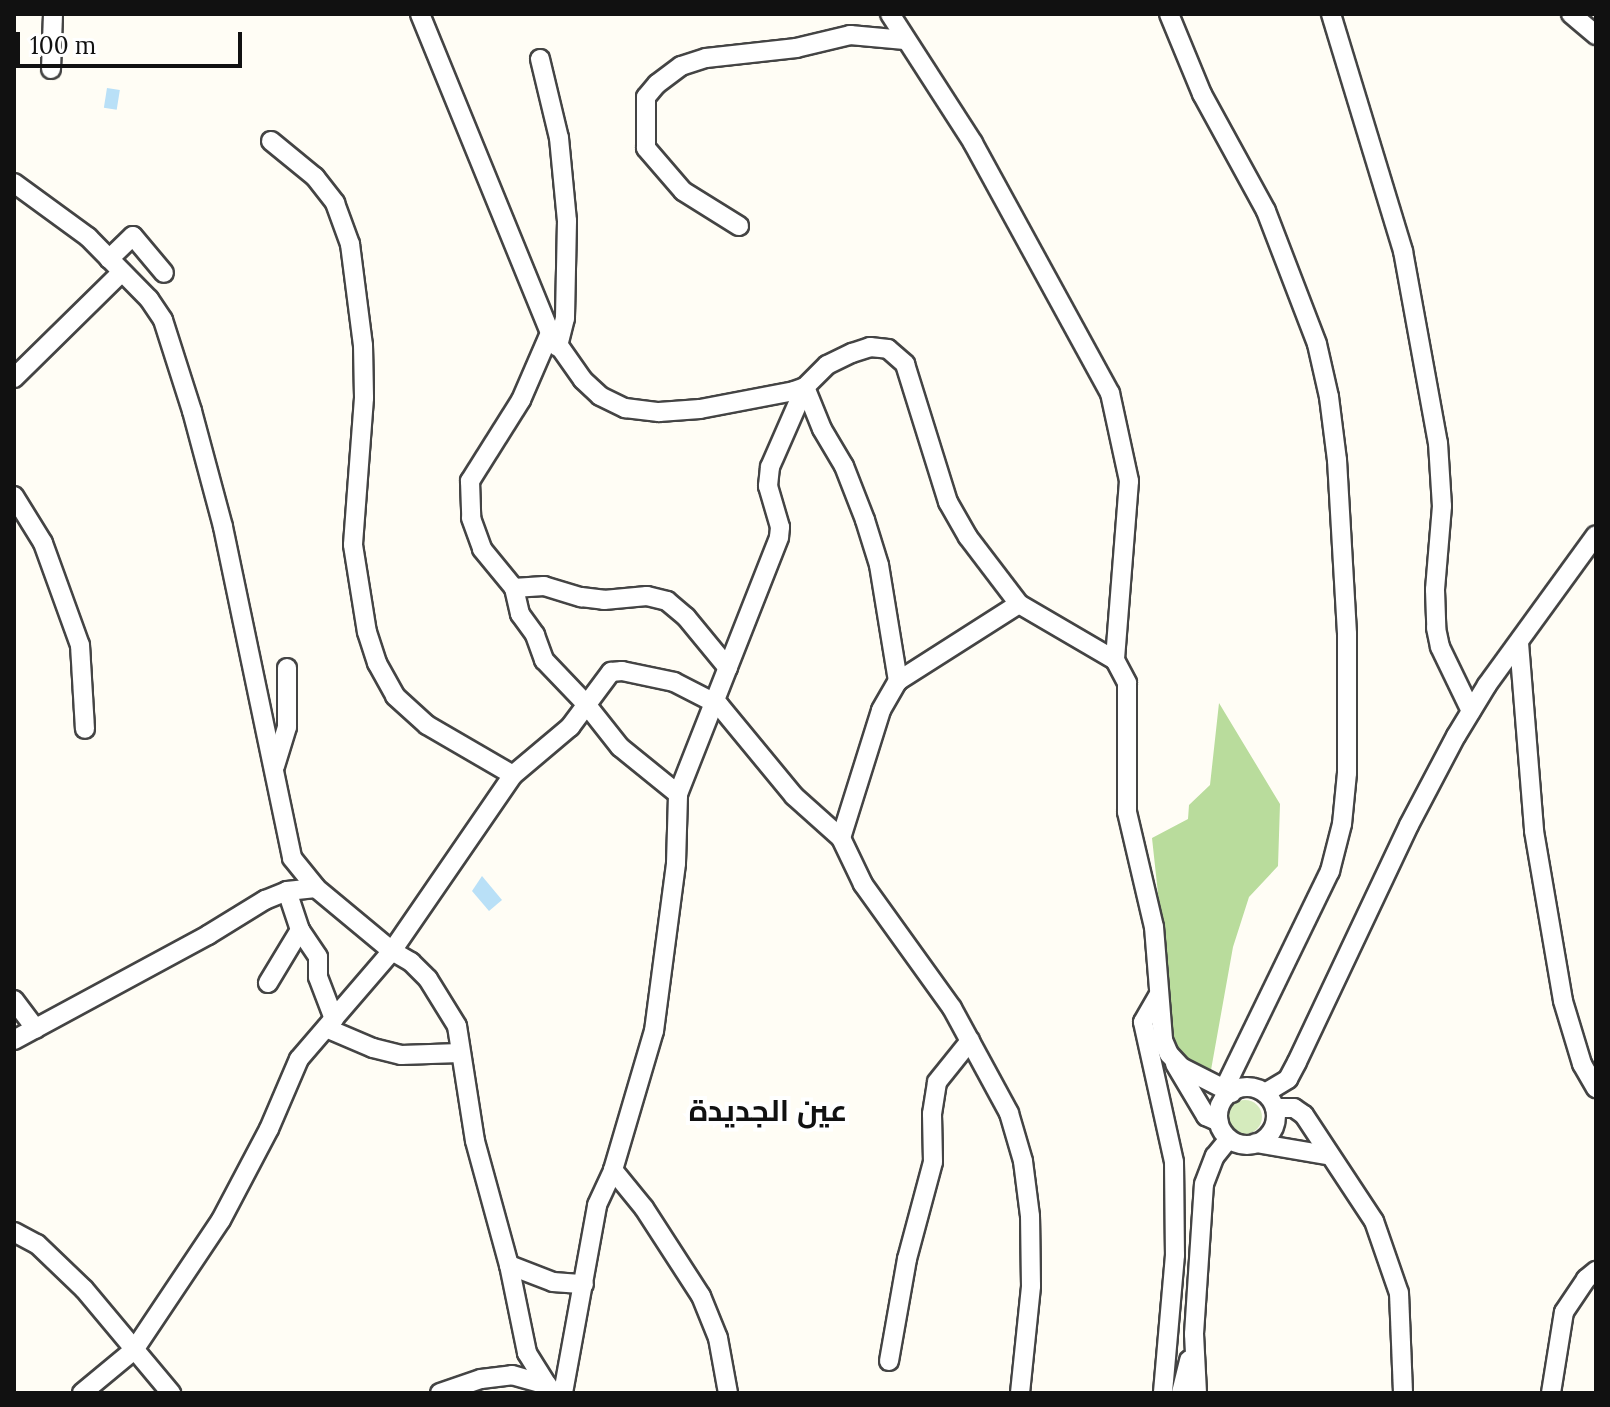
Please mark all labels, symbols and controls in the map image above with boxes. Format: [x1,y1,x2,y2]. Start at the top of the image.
scale bar [20,16,246,66]
text: 100 m [30,30,96,61]
district label: عين الجديدة [689,1092,847,1128]

